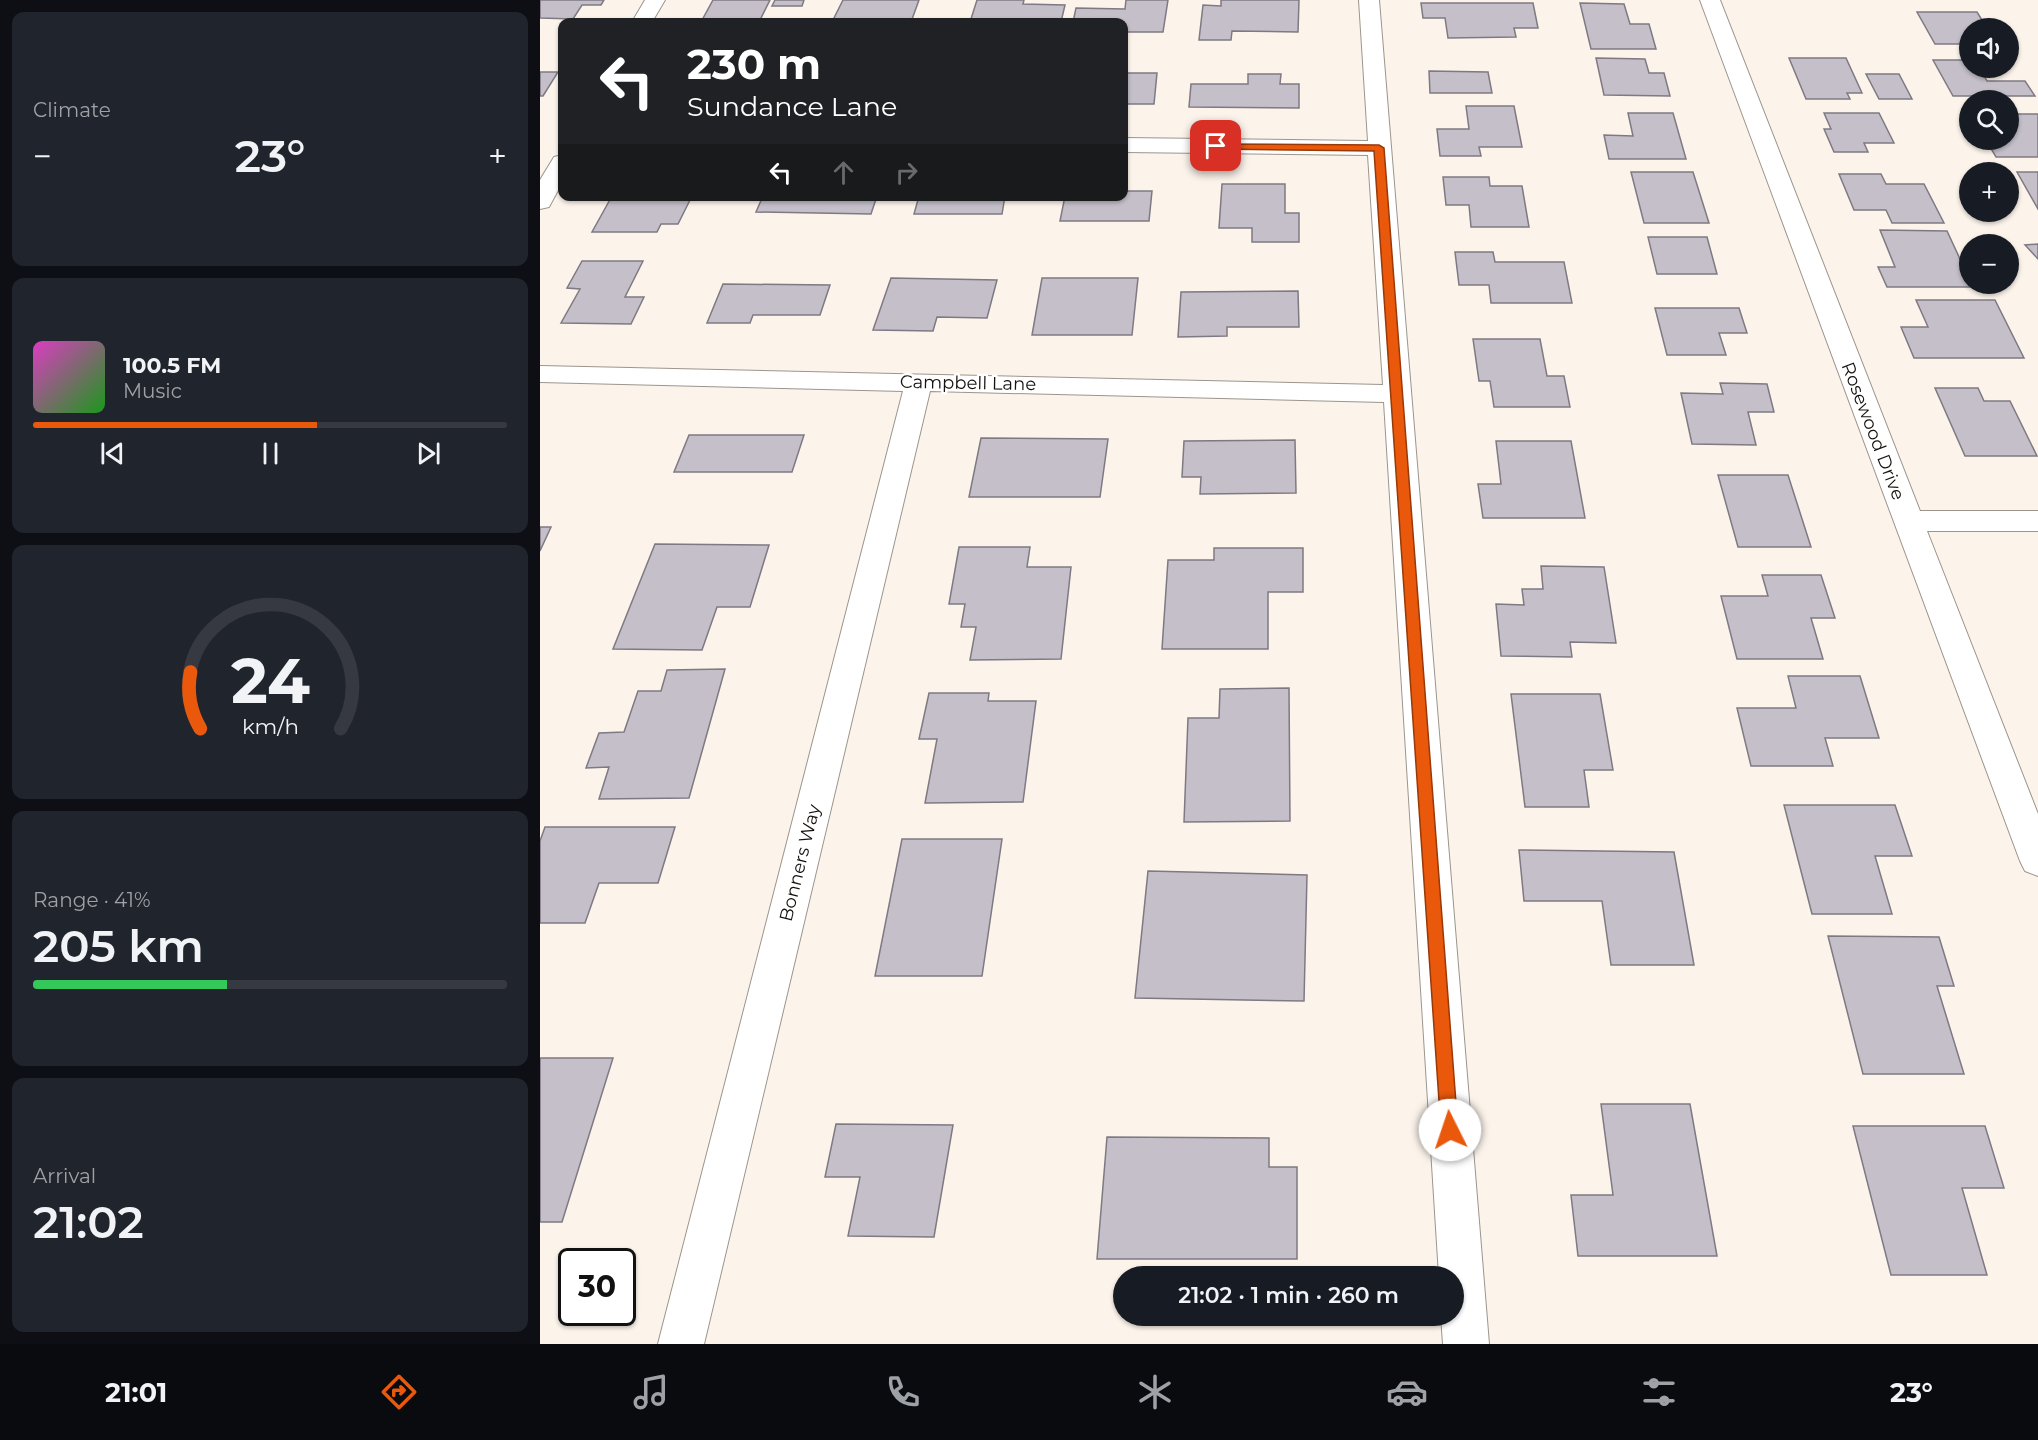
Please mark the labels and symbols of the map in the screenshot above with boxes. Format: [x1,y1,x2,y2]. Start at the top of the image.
pin [1190,120,1241,171]
street label: Rosewood Drive [1837,359,1909,503]
street label: Campbell Lane [900,371,1036,395]
street label: Bonners Way [775,802,825,924]
position arrow [1418,1098,1482,1162]
speed limit sign: 30 [558,1248,636,1326]

